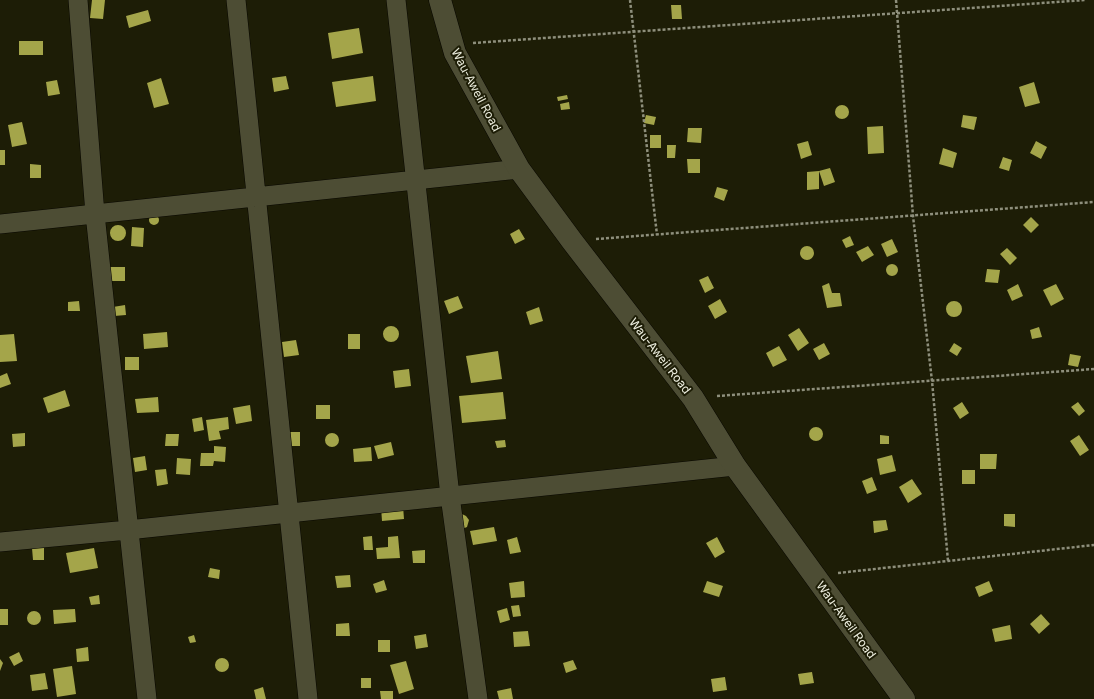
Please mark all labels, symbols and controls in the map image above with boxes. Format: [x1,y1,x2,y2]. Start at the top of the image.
street label: Wau-Aweil Road [448,46,505,134]
street label: Wau-Aweil Road [626,315,695,397]
street label: Wau-Aweil Road [813,578,879,661]

